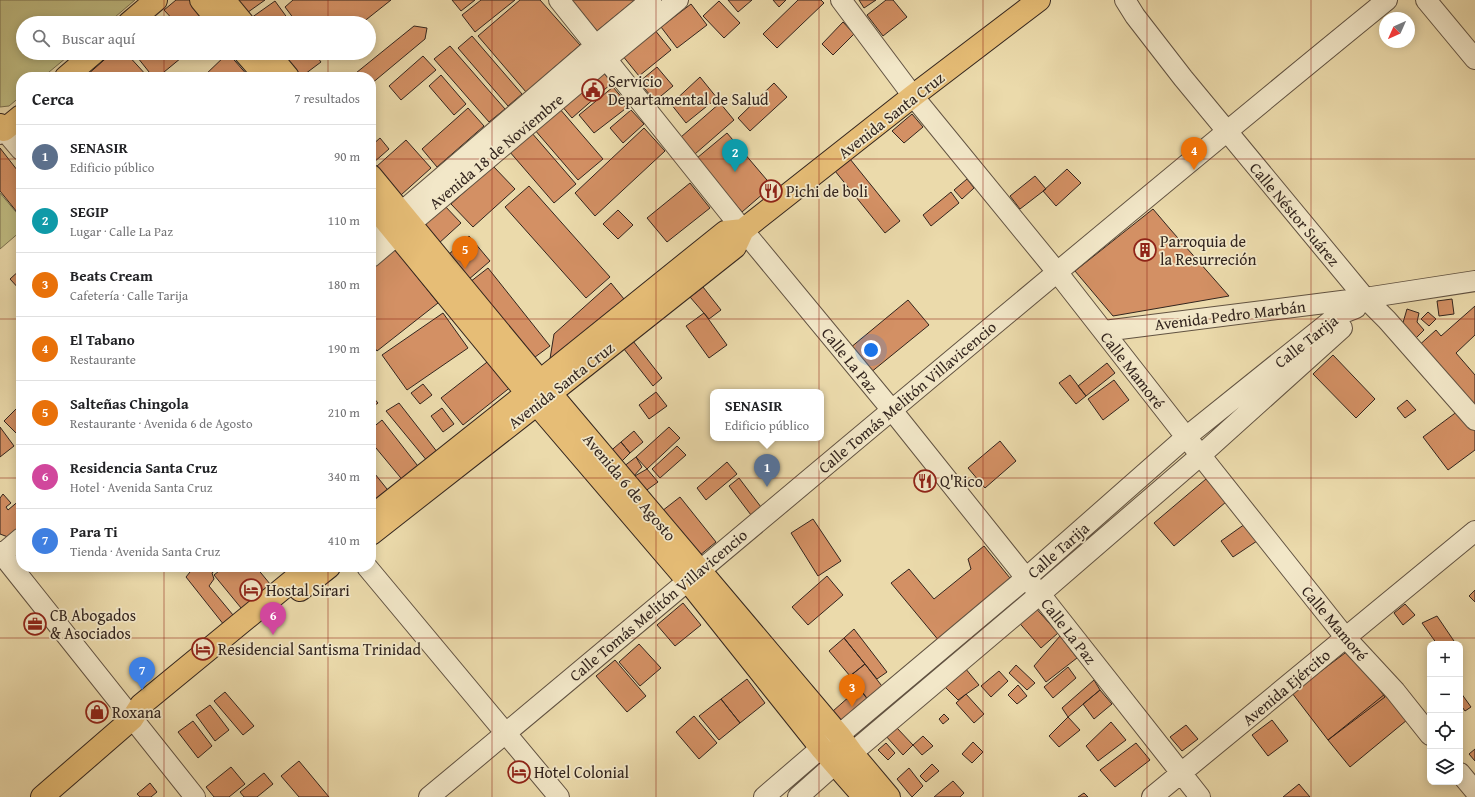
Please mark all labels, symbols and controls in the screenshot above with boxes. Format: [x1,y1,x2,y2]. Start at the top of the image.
north arrow [1379,12,1415,48]
search box [16,16,376,60]
icon: search [30,27,52,49]
text: Buscar aquí [62,28,135,49]
street label: Avenida Santa Cruz [833,66,949,164]
place label: Servicio Departamental de Salud [608,69,769,111]
public building icon: Servicio Departamental de Salud [580,77,606,103]
text: Cerca [32,86,74,111]
street label: Avenida 18 de Noviembre [424,87,568,215]
text: 7 resultados [294,89,360,108]
text: SENASIR [70,137,128,158]
pin: 4 [1181,137,1207,170]
pin: 2 [722,139,748,172]
text: 1 [42,147,48,166]
text: 90 m [334,147,360,166]
street label: Calle Néstor Suárez [1244,157,1346,271]
text: Edificio público [70,158,154,177]
restaurant icon: Pichi de boli [758,178,784,204]
place label: Pichi de boli [786,179,868,203]
text: SEGIP [70,201,109,222]
text: 2 [42,211,48,230]
text: 110 m [328,211,360,230]
text: Lugar · Calle La Paz [70,222,173,241]
place label: Parroquia de la Resurreción [1160,229,1257,271]
pin: 5 [452,236,478,269]
building icon: Parroquia de la Resurreción [1132,237,1158,263]
text: Beats Cream [70,265,153,286]
text: 3 [42,275,48,294]
text: 180 m [328,275,360,294]
text: Cafetería · Calle Tarija [70,286,188,305]
street label: Avenida Pedro Marbán [1153,294,1307,336]
street label: Calle Tarija [1269,308,1343,374]
street label: Calle Tomás Melitón Villavicencio [813,315,1001,479]
street label: Calle La Paz [816,322,884,398]
street label: Calle Mamoré [1095,326,1171,414]
text: El Tabano [70,329,135,350]
street label: Avenida Santa Cruz [503,336,619,434]
text: 4 [42,339,48,358]
text: 190 m [328,339,360,358]
your location [861,340,881,360]
text: Restaurante [70,350,136,369]
popup [710,389,824,441]
text: Salteñas Chingola [70,393,189,414]
text: SENASIR [725,395,783,416]
text: 5 [42,403,48,422]
text: 210 m [328,403,360,422]
text: Restaurante · Avenida 6 de Agosto [70,414,253,433]
text: Edificio público [725,416,809,435]
street label: Avenida 6 de Agosto [578,428,682,546]
pin: 1 [754,454,780,487]
text: Residencia Santa Cruz [70,457,217,478]
text: 6 [42,467,48,486]
text: 340 m [328,467,360,486]
restaurant icon: Q'Rico [912,468,938,494]
place label: Q'Rico [940,469,983,493]
text: Hotel · Avenida Santa Cruz [70,478,212,497]
street label: Calle Tarija [1022,516,1095,584]
text: Para Ti [70,521,118,542]
street label: Calle Tomás Melitón Villavicencio [564,523,752,687]
text: 7 [42,531,48,550]
text: 410 m [328,531,360,550]
text: Tienda · Avenida Santa Cruz [70,542,220,561]
hotel icon: Hostal Sirari [238,577,264,603]
place label: Hostal Sirari [266,578,350,602]
street label: Calle Mamoré [1296,580,1374,666]
street label: Calle La Paz [1035,593,1103,669]
pin: 6 [260,602,286,635]
place label: CB Abogados & Asociados [50,603,136,645]
office icon: CB Abogados & Asociados [22,611,48,637]
hotel icon: Residencial Santisma Trinidad [190,636,216,662]
place label: Residencial Santisma Trinidad [218,637,421,661]
map controls [1427,641,1463,785]
button: + [1427,641,1463,677]
street label: Avenida Ejército [1237,643,1335,731]
pin: 7 [129,657,155,690]
pin: 3 [839,674,865,707]
button: − [1427,677,1463,713]
shop icon: Roxana [84,699,110,725]
place label: Roxana [112,700,162,724]
button: locate [1427,713,1463,749]
button: layers [1427,749,1463,785]
hotel icon: Hotel Colonial [506,759,532,785]
place label: Hotel Colonial [534,760,630,784]

